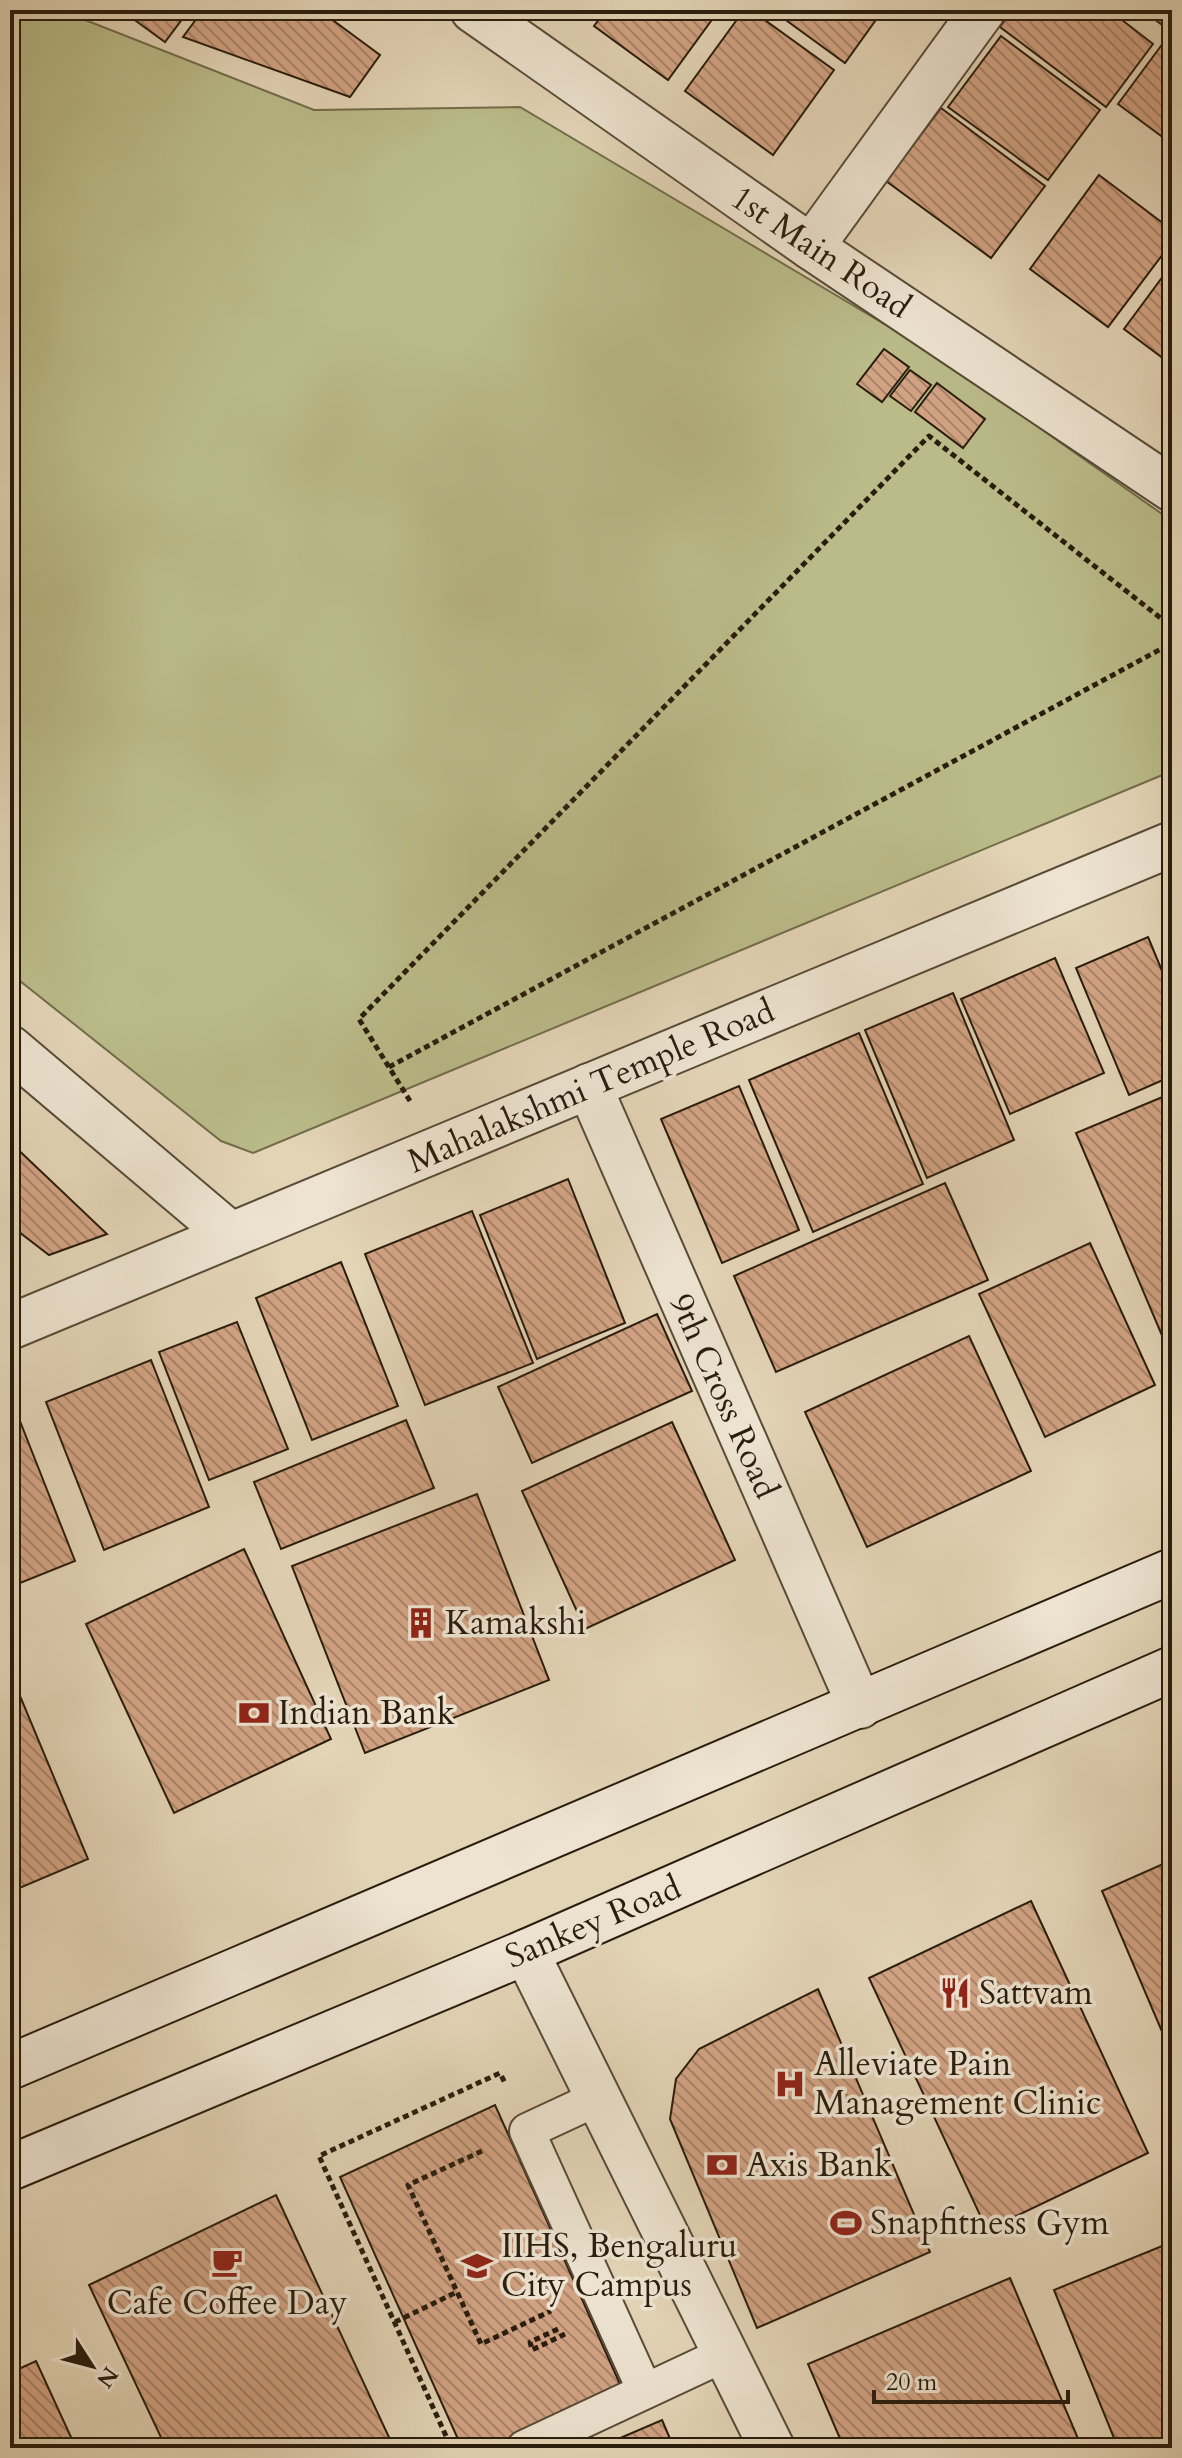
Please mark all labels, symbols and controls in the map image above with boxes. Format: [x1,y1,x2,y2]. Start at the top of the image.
street label: 1st Main Road [722,175,920,329]
street label: Mahalakshmi Temple Road [401,988,781,1184]
street label: 9th Cross Road [658,1286,790,1506]
place label: Kamakshi [445,1600,586,1646]
building icon: Kamakshi [404,1606,438,1640]
place label: Indian Bank [278,1690,456,1736]
bank icon: Indian Bank [237,1696,271,1730]
street label: Sankey Road [498,1864,688,1980]
place label: Sattvam [979,1970,1093,2016]
restaurant icon: Sattvam [938,1976,972,2010]
place label: Alleviate Pain Management Clinic [814,2041,1101,2126]
hospital icon: Alleviate Pain Management Clinic [773,2067,807,2101]
place label: Axis Bank [746,2142,893,2188]
bank icon: Axis Bank [705,2148,739,2182]
place label: Snapfitness Gym [870,2200,1110,2246]
sports icon: Snapfitness Gym [829,2206,863,2240]
place label: IIHS, Bengaluru City Campus [501,2223,737,2308]
cafe icon: Cafe Coffee Day [210,2245,244,2279]
school or university icon: IIHS, Bengaluru City Campus [460,2249,494,2283]
place label: Cafe Coffee Day [107,2280,347,2326]
north arrow [52,2326,132,2406]
scale bar [874,2354,1068,2404]
text: N [90,2361,125,2394]
text: 20 m [886,2366,938,2399]

